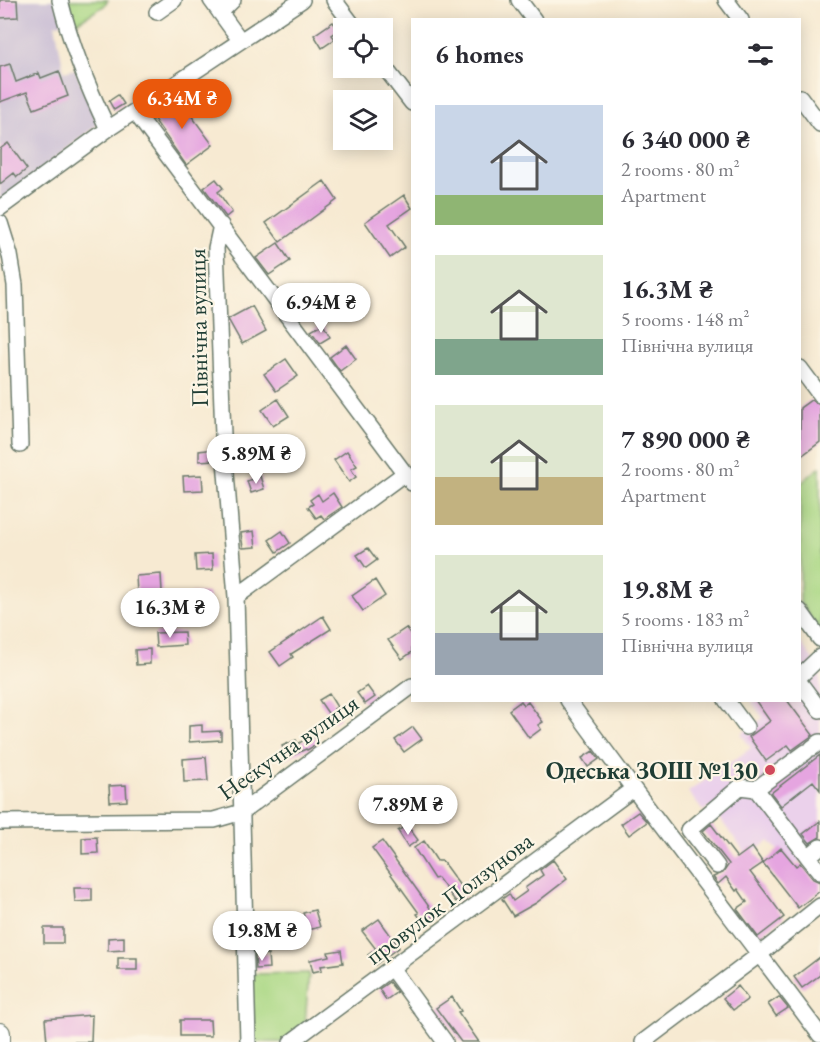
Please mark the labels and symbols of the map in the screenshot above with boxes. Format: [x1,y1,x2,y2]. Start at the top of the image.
pin: 6.34M ₴ [127,79,237,130]
street label: Північна вулиця [181,248,215,408]
pin: 6.94M ₴ [266,283,376,334]
pin: 5.89M ₴ [201,434,311,485]
pin: 16.3M ₴ [115,588,225,639]
street label: Нескучна вулиця [212,687,365,807]
place label: Одеська ЗОШ №130 [546,755,758,786]
marker: Одеська ЗОШ №130 [763,763,777,777]
pin: 7.89M ₴ [353,785,463,836]
street label: провулок Ползунова [359,825,539,971]
pin: 19.8M ₴ [207,911,317,962]

